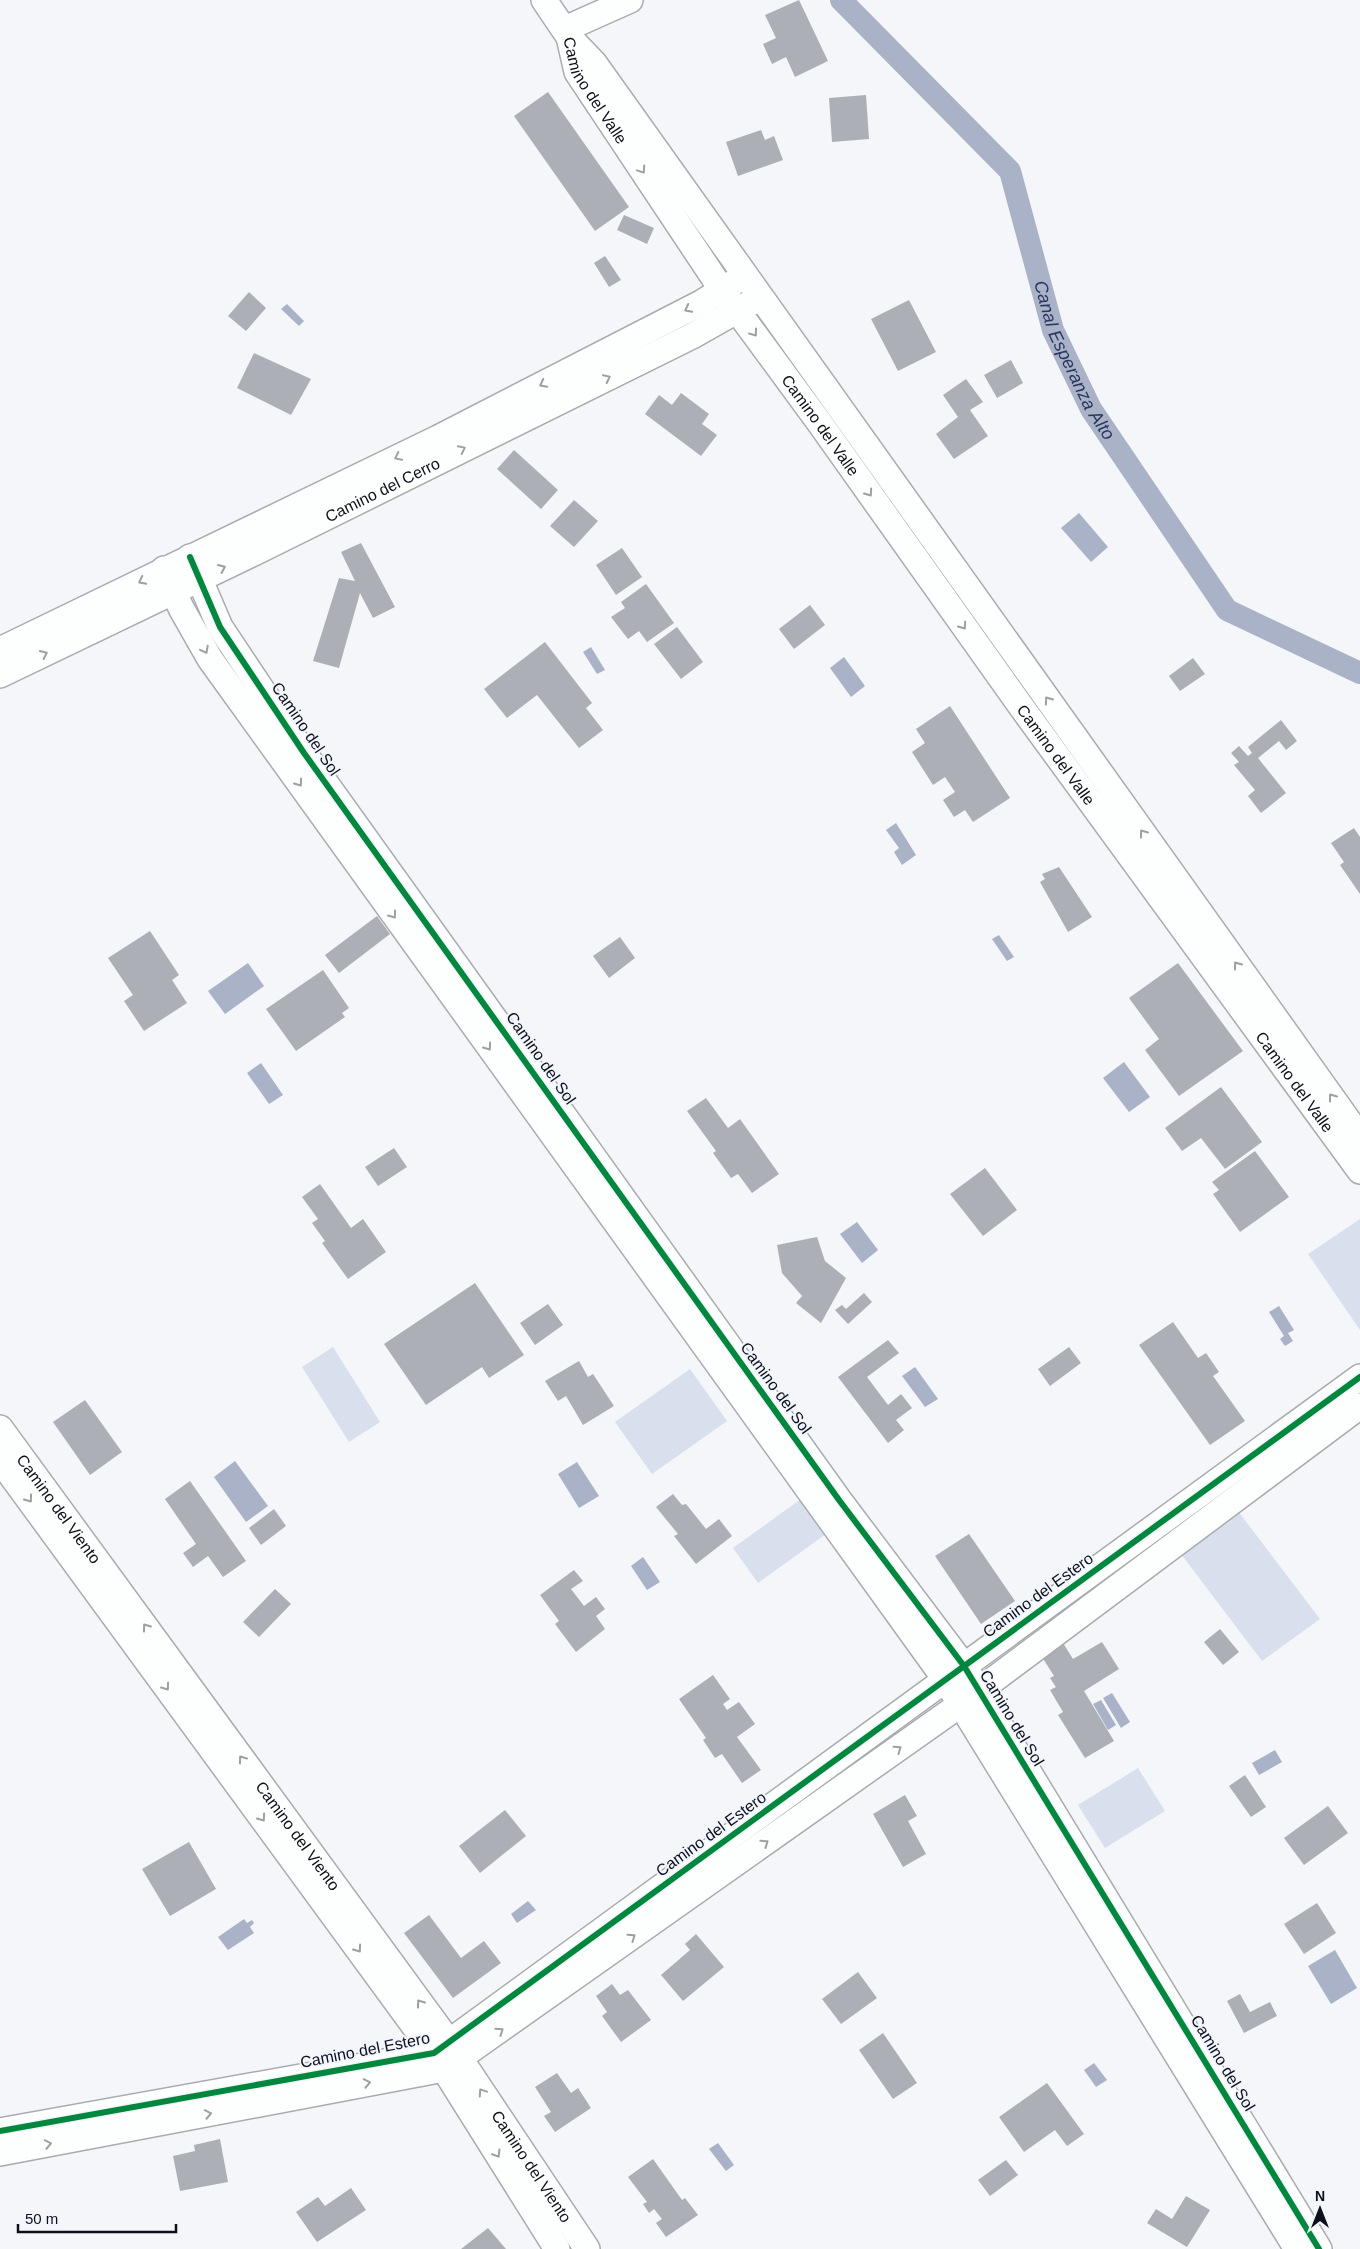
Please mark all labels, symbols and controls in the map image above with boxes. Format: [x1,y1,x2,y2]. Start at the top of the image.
street label: Camino del Valle [561,35,631,147]
one-way arrow [636,165,645,174]
water label: Canal Esperanza Alto [1030,278,1119,444]
one-way arrow [684,303,693,313]
one-way arrow [748,327,757,337]
street label: Camino del Valle [779,371,863,479]
one-way arrow [602,374,611,384]
one-way arrow [540,378,549,388]
one-way arrow [456,446,465,456]
one-way arrow [394,451,403,461]
street label: Camino del Cerro [322,454,442,525]
one-way arrow [864,487,872,496]
one-way arrow [217,564,226,575]
one-way arrow [138,575,147,585]
one-way arrow [957,620,966,630]
one-way arrow [199,645,209,654]
one-way arrow [39,650,48,660]
street label: Camino del Sol [269,679,343,779]
one-way arrow [1045,696,1054,706]
street label: Camino del Valle [1014,701,1098,808]
one-way arrow [293,777,302,787]
one-way arrow [1140,829,1149,838]
one-way arrow [388,909,396,918]
one-way arrow [1234,961,1243,971]
street label: Camino del Sol [503,1009,579,1107]
street label: Camino del Valle [1253,1028,1337,1135]
one-way arrow [482,1041,491,1051]
one-way arrow [1329,1093,1338,1103]
street label: Camino del Sol [737,1339,815,1437]
street label: Camino del Viento [14,1451,104,1567]
one-way arrow [23,1493,32,1503]
street label: Camino del Estero [980,1549,1096,1641]
one-way arrow [143,1623,152,1633]
street label: Camino del Sol [977,1667,1047,1769]
one-way arrow [160,1681,168,1690]
one-way arrow [892,1746,902,1755]
one-way arrow [239,1755,248,1765]
street label: Camino del Viento [253,1778,344,1893]
street label: Camino del Estero [653,1788,769,1880]
one-way arrow [256,1812,264,1821]
one-way arrow [759,1840,769,1849]
one-way arrow [627,1934,636,1943]
one-way arrow [352,1943,361,1953]
one-way arrow [417,1999,426,2009]
street label: Camino del Sol [1188,2012,1258,2114]
one-way arrow [494,2028,504,2037]
street label: Camino del Estero [299,2029,431,2071]
one-way arrow [363,2079,372,2089]
one-way arrow [479,2088,488,2098]
street label: Camino del Viento [489,2107,575,2225]
one-way arrow [203,2109,212,2119]
one-way arrow [43,2139,52,2150]
one-way arrow [491,2148,501,2157]
north arrow [1295,2184,1345,2234]
text: N [1315,2188,1325,2204]
scale bar [18,2202,175,2234]
text: 50 m [25,2210,58,2227]

